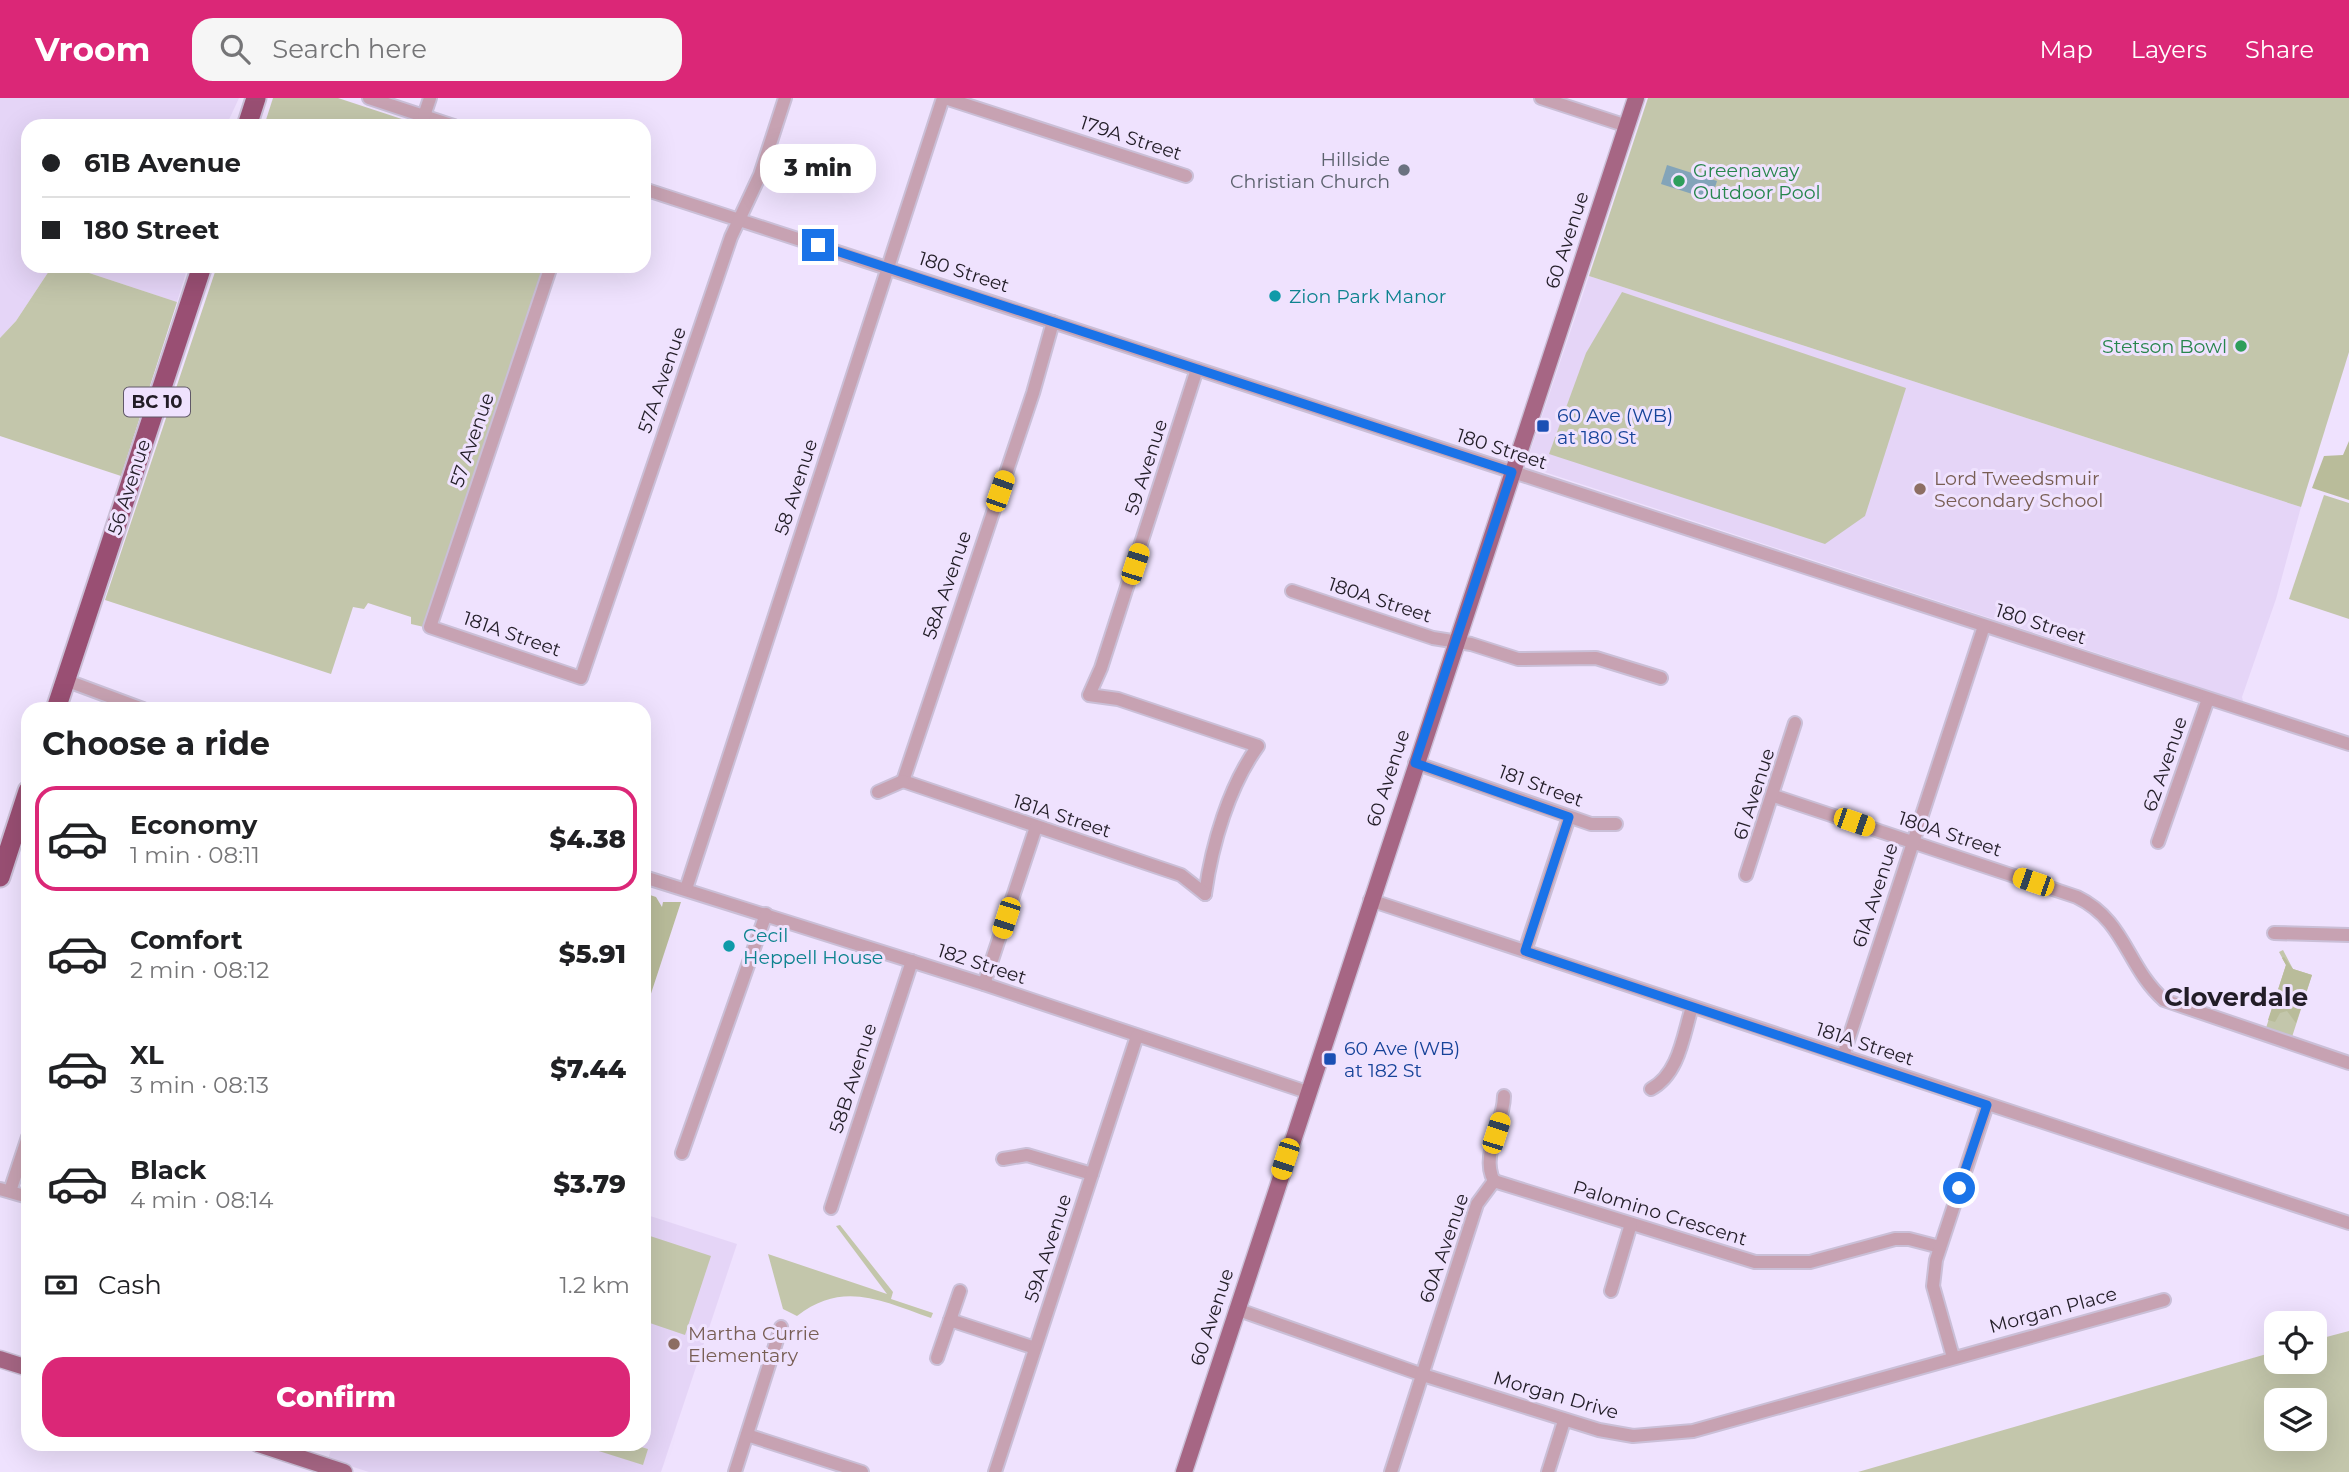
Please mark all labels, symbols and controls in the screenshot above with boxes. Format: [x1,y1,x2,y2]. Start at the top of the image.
search box [192,18,682,81]
text: Vroom [35,29,150,69]
icon: search [216,30,254,68]
text: Search here [272,33,427,65]
text: Map [2039,35,2093,64]
text: Layers [2131,35,2207,64]
text: Share [2245,35,2314,64]
street label: 179A Street [1077,111,1185,165]
callout: 3 min [760,144,876,192]
text: 61B Avenue [84,147,241,179]
place label: Hillside Christian Church [1230,148,1390,193]
text: 3 min [784,154,852,182]
place label: Greenaway Outdoor Pool [1693,159,1821,204]
marker: Hillside Christian Church [1396,162,1412,178]
marker: Greenaway Outdoor Pool [1671,173,1687,189]
street label: 60 Avenue [1540,188,1594,292]
text: 180 Street [84,214,219,246]
route end [802,229,834,261]
street label: 180 Street [916,247,1013,298]
place label: Zion Park Manor [1289,285,1446,308]
marker: Zion Park Manor [1267,288,1283,304]
street label: 57A Avenue [633,324,691,436]
place label: Stetson Bowl [2102,335,2227,358]
marker: Stetson Bowl [2233,338,2249,354]
road number: BC 10 [124,388,190,416]
street label: 57 Avenue [445,390,499,490]
place label: 60 Ave (WB) at 180 St [1557,404,1673,449]
street label: 59 Avenue [1120,416,1172,518]
marker: 60 Ave (WB) at 180 St [1535,418,1551,434]
street label: 180 Street [1454,424,1551,475]
street label: 56 Avenue [103,436,155,538]
street label: 58 Avenue [770,436,822,538]
place label: Lord Tweedsmuir Secondary School [1934,467,2103,512]
car [984,468,1017,514]
marker: Lord Tweedsmuir Secondary School [1912,481,1928,497]
street label: 58A Avenue [918,528,976,642]
car [1119,541,1152,587]
street label: 180A Street [1325,572,1435,628]
street label: 180 Street [1993,599,2090,650]
street label: 181A Street [460,607,564,662]
street label: 62 Avenue [2138,713,2192,815]
text: Choose a ride [42,724,270,763]
street label: 60 Avenue [1361,726,1415,830]
street label: 61 Avenue [1728,745,1780,843]
street label: 181 Street [1496,760,1587,812]
street label: 181A Street [1010,789,1114,843]
car [1831,805,1878,839]
street label: 180A Street [1895,806,2005,862]
icon: car [46,807,109,870]
text: Economy [130,809,257,841]
text: $4.38 [550,823,626,855]
street label: 61A Avenue [1847,840,1903,950]
text: 1 min · 08:11 [130,841,260,869]
car [2010,865,2057,899]
car [990,895,1023,941]
icon: car [46,922,109,985]
text: Comfort [130,924,242,956]
place label: Cecil Heppell House [743,924,883,969]
text: $5.91 [559,938,626,970]
marker: Cecil Heppell House [721,938,737,954]
street label: 182 Street [935,939,1030,989]
text: 2 min · 08:12 [130,956,269,984]
district label: Cloverdale [2164,981,2308,1013]
street label: 181A Street [1813,1017,1917,1071]
street label: 58B Avenue [824,1020,882,1136]
icon: car [46,1037,109,1100]
place label: 60 Ave (WB) at 182 St [1344,1037,1460,1082]
text: XL [130,1039,164,1071]
marker: 60 Ave (WB) at 182 St [1322,1051,1338,1067]
text: $7.44 [550,1053,626,1085]
text: 3 min · 08:13 [130,1071,269,1099]
car [1480,1110,1513,1156]
car [1269,1136,1302,1182]
icon: car [46,1152,109,1215]
text: Black [130,1154,206,1186]
text: $3.79 [553,1168,626,1200]
route start [1943,1172,1975,1204]
street label: Palomino Crescent [1570,1176,1750,1251]
text: 4 min · 08:14 [130,1186,274,1214]
street label: 60A Avenue [1415,1190,1473,1306]
street label: 59A Avenue [1020,1191,1076,1305]
street label: 60 Avenue [1185,1265,1239,1369]
icon: cash [42,1266,80,1304]
text: Cash [98,1269,162,1301]
text: 1.2 km [560,1271,630,1299]
street label: Morgan Place [1987,1282,2119,1338]
map controls [2264,1311,2327,1451]
button: locate [2264,1311,2327,1374]
place label: Martha Currie Elementary [688,1322,819,1367]
marker: Martha Currie Elementary [666,1336,682,1352]
button: Confirm [42,1357,630,1437]
street label: Morgan Drive [1491,1366,1621,1424]
button: layers [2264,1388,2327,1451]

